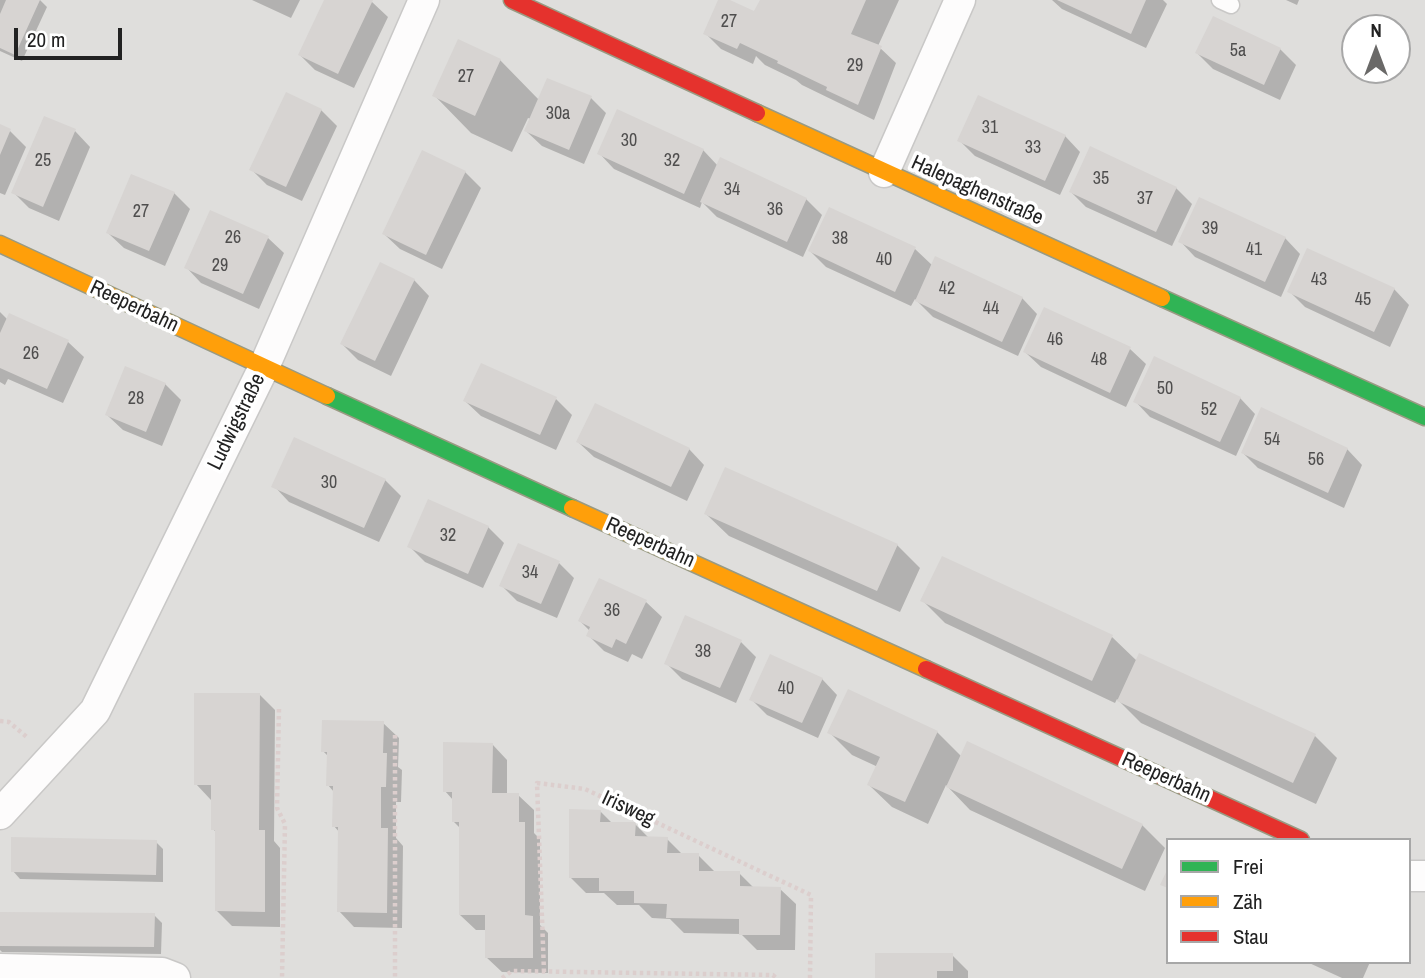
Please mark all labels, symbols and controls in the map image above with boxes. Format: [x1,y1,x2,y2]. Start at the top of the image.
house number: 27 [721,11,737,33]
scale bar [18,14,126,58]
north arrow [1341,14,1411,84]
text: N [1370,17,1382,43]
text: 20 m [27,25,65,54]
house number: 5a [1230,40,1246,62]
house number: 29 [847,55,863,77]
house number: 27 [458,66,474,88]
house number: 30a [546,103,570,125]
house number: 31 [982,117,998,139]
house number: 30 [621,130,637,152]
house number: 33 [1025,137,1041,159]
house number: 25 [35,150,51,172]
house number: 32 [664,150,680,172]
street label: Halepaghenstraße [907,151,1047,231]
house number: 35 [1093,168,1109,190]
house number: 34 [724,179,740,201]
house number: 37 [1137,188,1153,210]
house number: 36 [767,199,783,221]
house number: 27 [133,201,149,223]
house number: 39 [1202,218,1218,240]
house number: 26 [225,227,241,249]
house number: 38 [832,228,848,250]
house number: 41 [1246,239,1262,261]
house number: 40 [876,249,892,271]
house number: 29 [212,255,228,277]
house number: 43 [1311,269,1327,291]
street label: Reeperbahn [86,276,182,338]
house number: 42 [939,278,955,300]
house number: 45 [1355,289,1371,311]
house number: 44 [983,298,999,320]
house number: 46 [1047,329,1063,351]
house number: 26 [23,343,39,365]
house number: 48 [1091,349,1107,371]
street label: Ludwigstraße [203,370,271,474]
house number: 50 [1157,378,1173,400]
house number: 28 [128,388,144,410]
house number: 52 [1201,399,1217,421]
house number: 54 [1264,429,1280,451]
house number: 56 [1308,449,1324,471]
house number: 30 [321,472,337,494]
street label: Reeperbahn [602,512,698,574]
house number: 32 [440,525,456,547]
house number: 34 [522,562,538,584]
house number: 36 [604,600,620,622]
house number: 38 [695,641,711,663]
house number: 40 [778,678,794,700]
street label: Reeperbahn [1118,747,1214,809]
street label: Irisweg [598,786,658,832]
legend [1166,838,1411,964]
text: Frei [1233,852,1264,881]
text: Zäh [1233,887,1263,916]
text: Stau [1233,922,1268,951]

